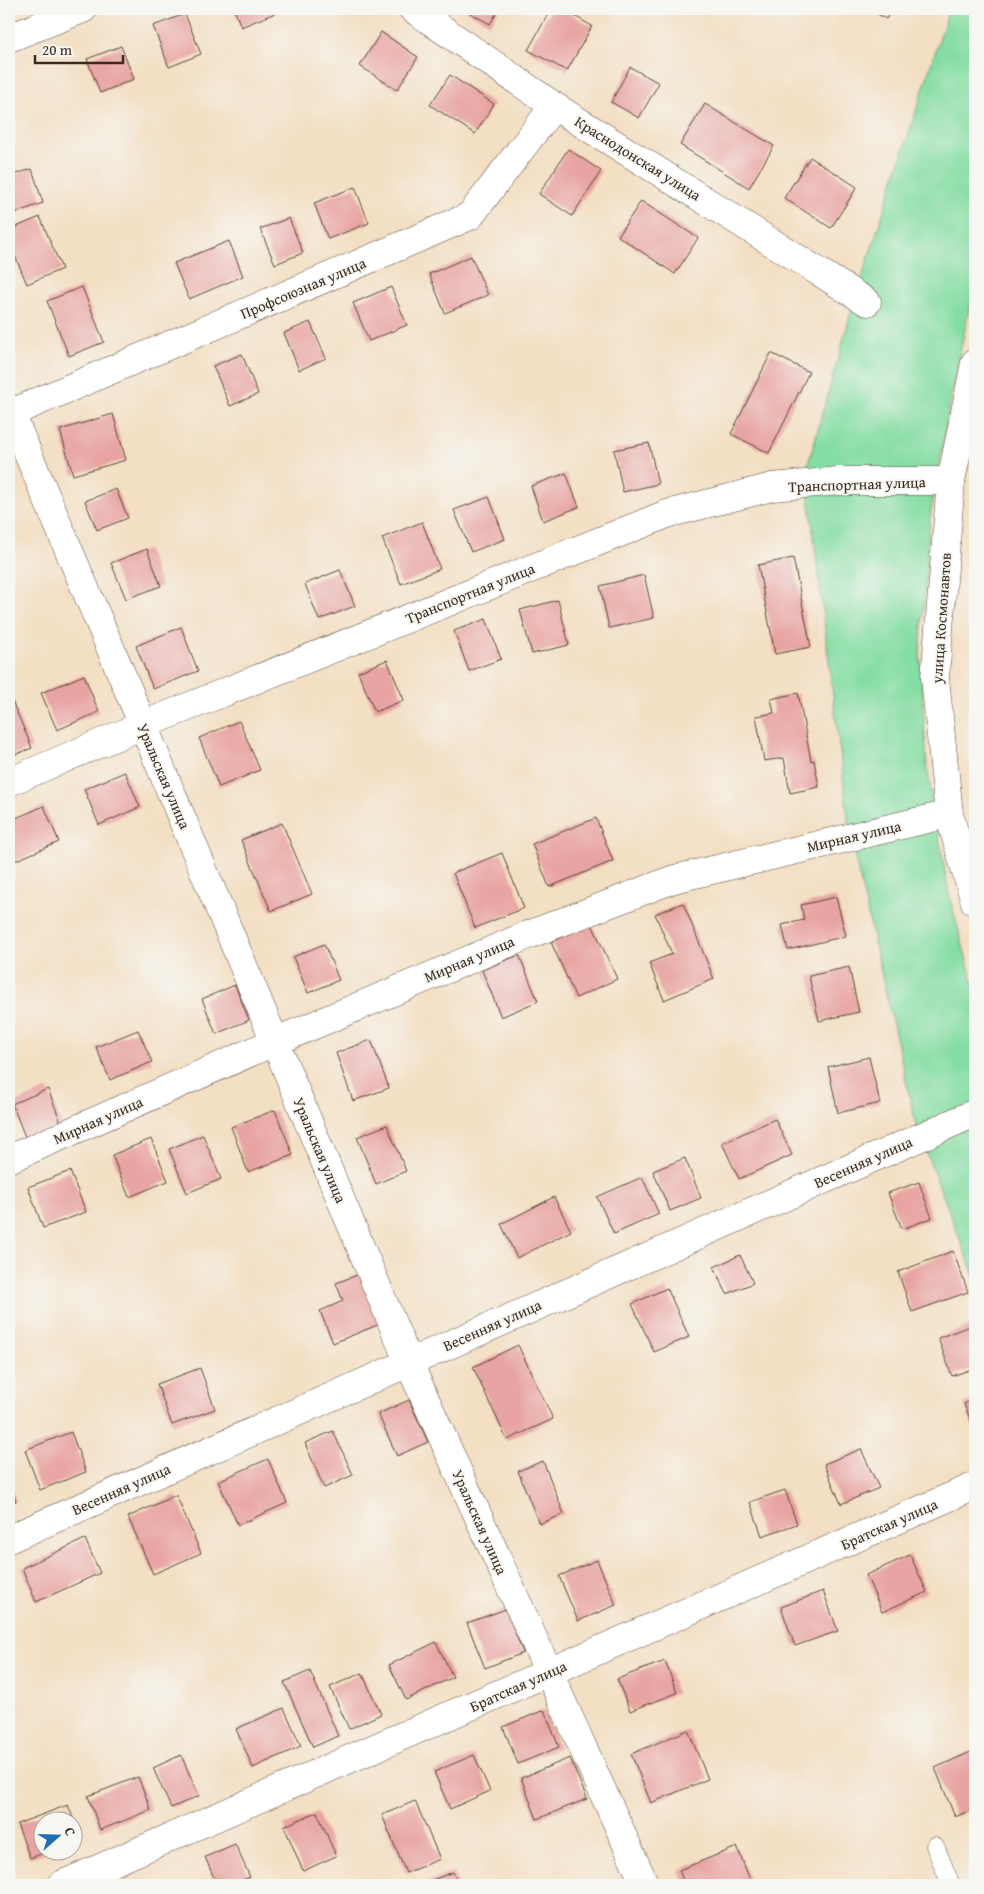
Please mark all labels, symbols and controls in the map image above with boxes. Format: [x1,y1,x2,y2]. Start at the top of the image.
scale bar [35,32,122,64]
text: 20 m [42,39,73,60]
street label: Краснодонская улица [571,111,706,206]
street label: Профсоюзная улица [237,252,370,324]
street label: Транспортная улица [788,471,927,497]
street label: улица Космонавтов [926,552,956,685]
street label: Транспортная улица [402,557,539,629]
street label: Уральская улица [132,720,196,833]
street label: Мирная улица [805,815,904,857]
street label: Мирная улица [421,930,518,987]
street label: Мирная улица [50,1091,147,1149]
street label: Уральская улица [288,1094,352,1207]
street label: Весенняя улица [810,1131,916,1193]
street label: Весенняя улица [439,1294,545,1356]
street label: Весенняя улица [68,1458,174,1520]
street label: Уральская улица [447,1466,513,1579]
street label: Братская улица [837,1493,942,1555]
street label: Братская улица [466,1655,571,1717]
north arrow [32,1812,82,1862]
text: С [59,1824,81,1839]

